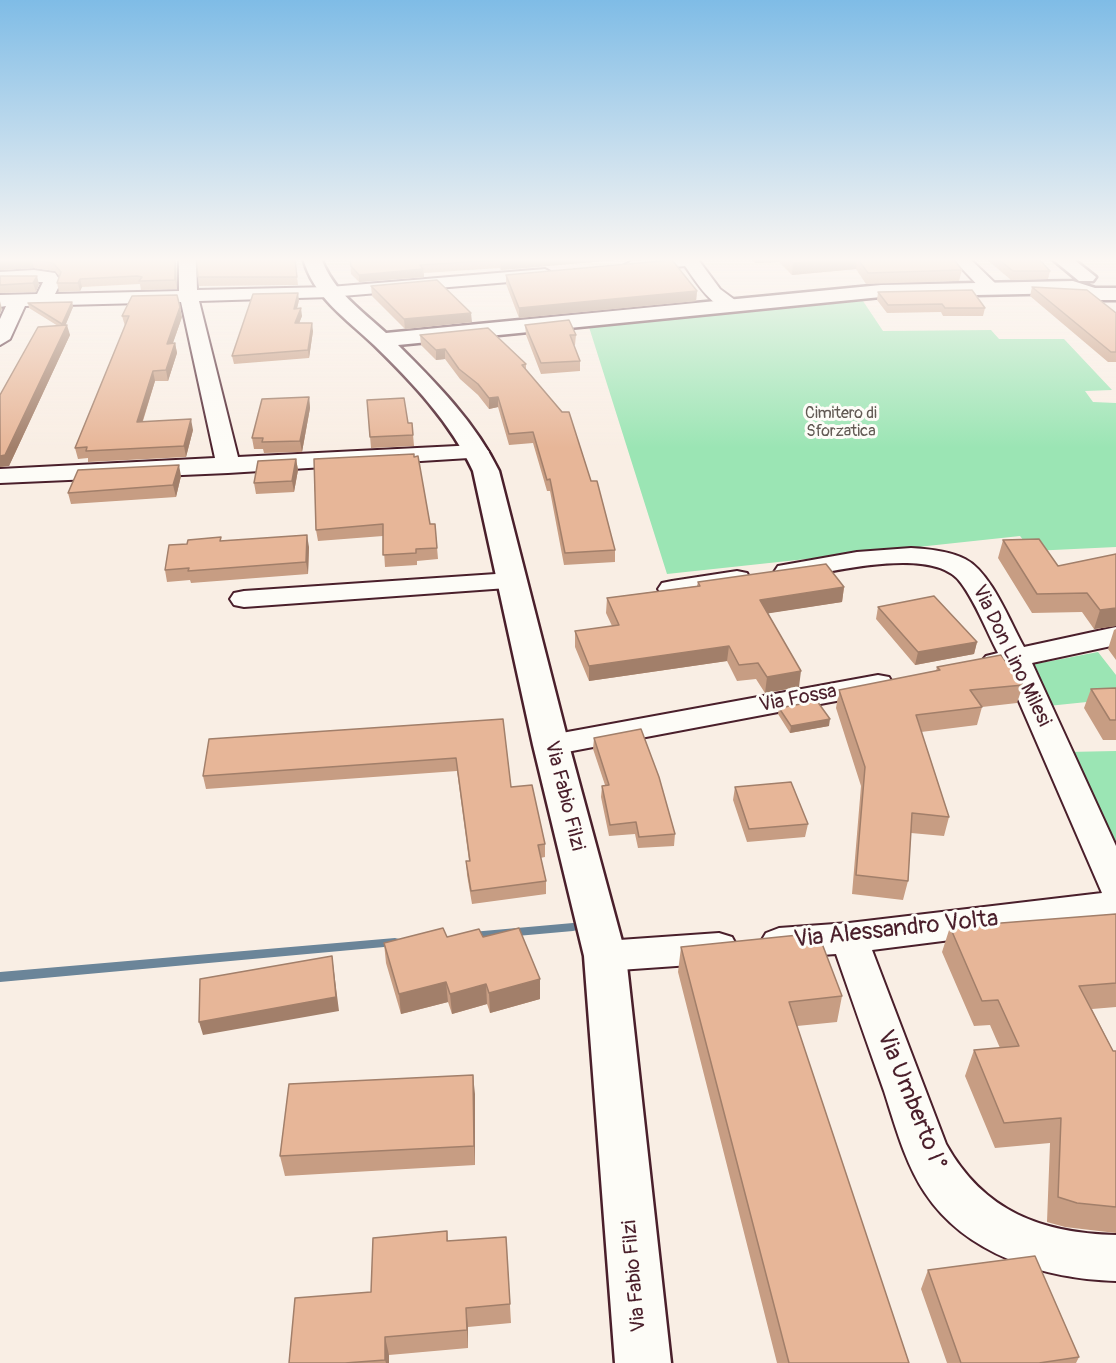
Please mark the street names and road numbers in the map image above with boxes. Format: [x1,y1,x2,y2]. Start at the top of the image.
street label: Via Don Lino Milesi [966,581,1056,731]
street label: Via Fossa [757,680,839,718]
street label: Via Fabio Filzi [539,739,589,853]
street label: Via Alessandro Volta [792,905,1000,955]
street label: Via Umberto I° [870,1026,952,1176]
street label: Via Fabio Filzi [618,1219,652,1333]

